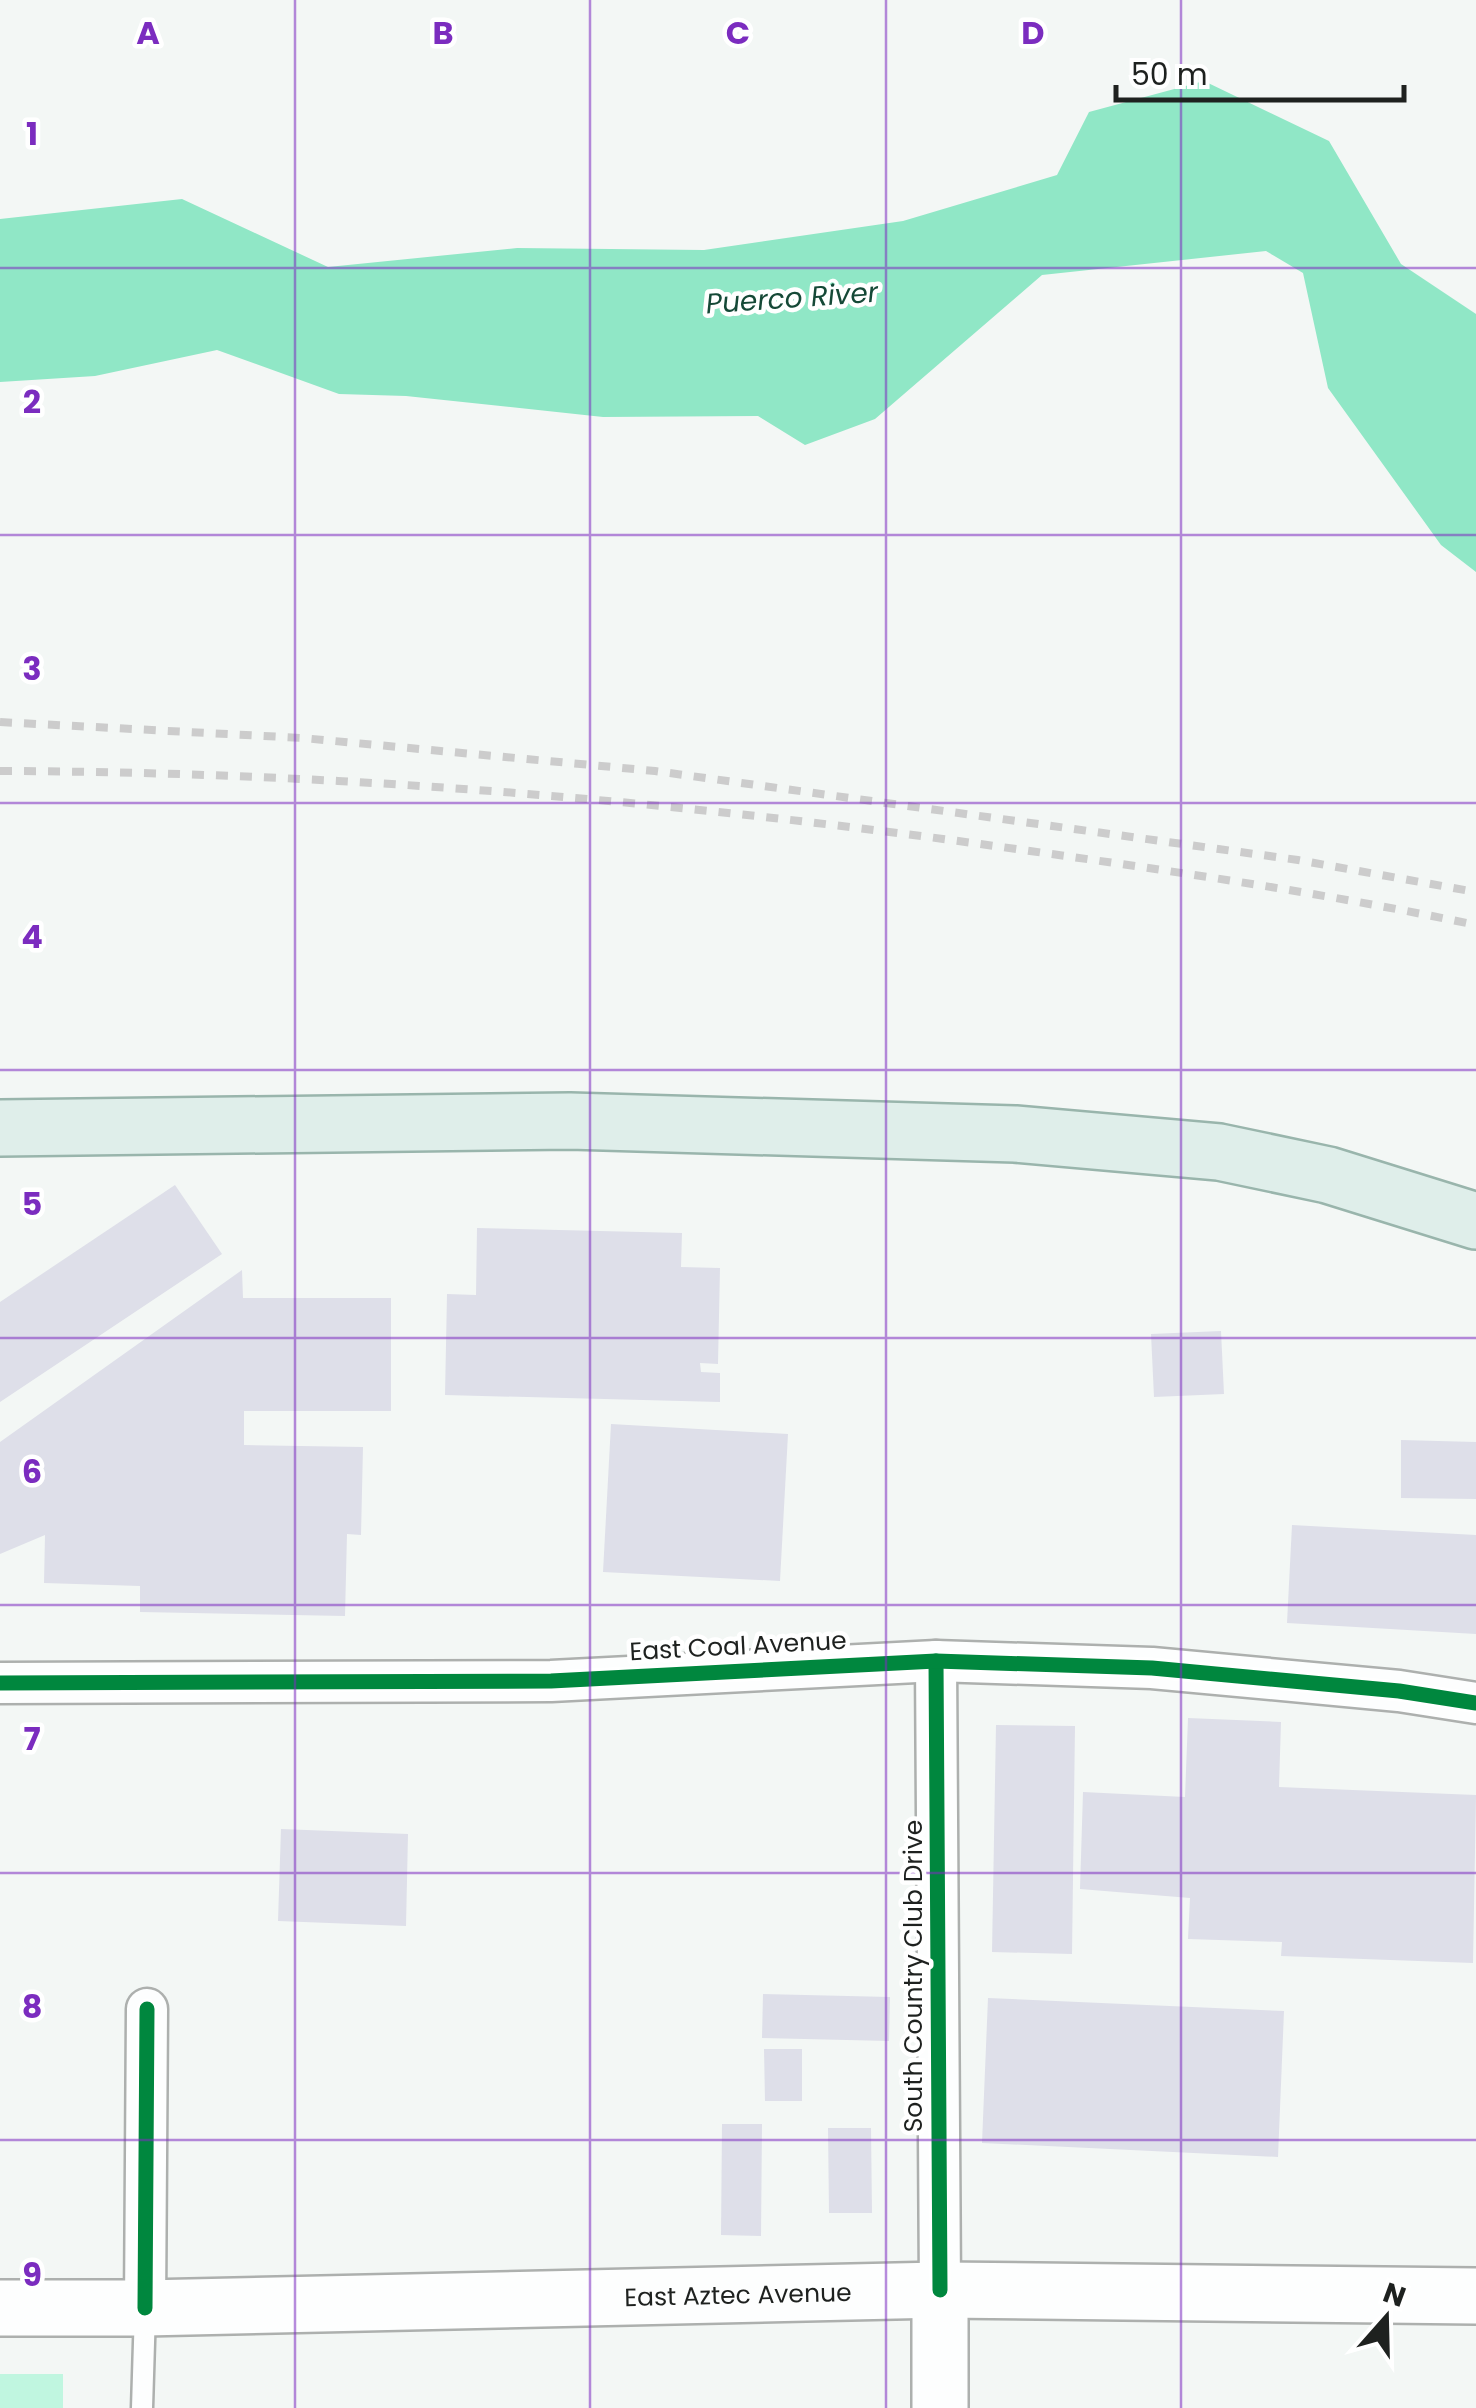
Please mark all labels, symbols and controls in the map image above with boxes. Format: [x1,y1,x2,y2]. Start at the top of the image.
text: A [136,10,160,55]
text: B [432,10,454,55]
text: C [726,10,750,55]
text: D [1021,10,1045,55]
scale bar [1116,40,1404,102]
text: 50 m [1131,53,1208,96]
text: 1 [26,111,38,156]
water label: Puerco River [705,272,880,323]
text: 2 [23,379,41,424]
text: 3 [22,646,42,691]
text: 4 [21,914,43,959]
text: 5 [22,1181,42,1226]
text: 6 [22,1449,42,1494]
street label: East Coal Avenue [629,1623,847,1669]
text: 7 [23,1716,41,1761]
street label: South Country Club Drive [896,1820,931,2132]
text: 8 [22,1984,42,2029]
text: 9 [22,2252,42,2297]
north arrow [1336,2268,1436,2368]
text: N [1378,2273,1411,2317]
street label: East Aztec Avenue [624,2275,852,2315]

